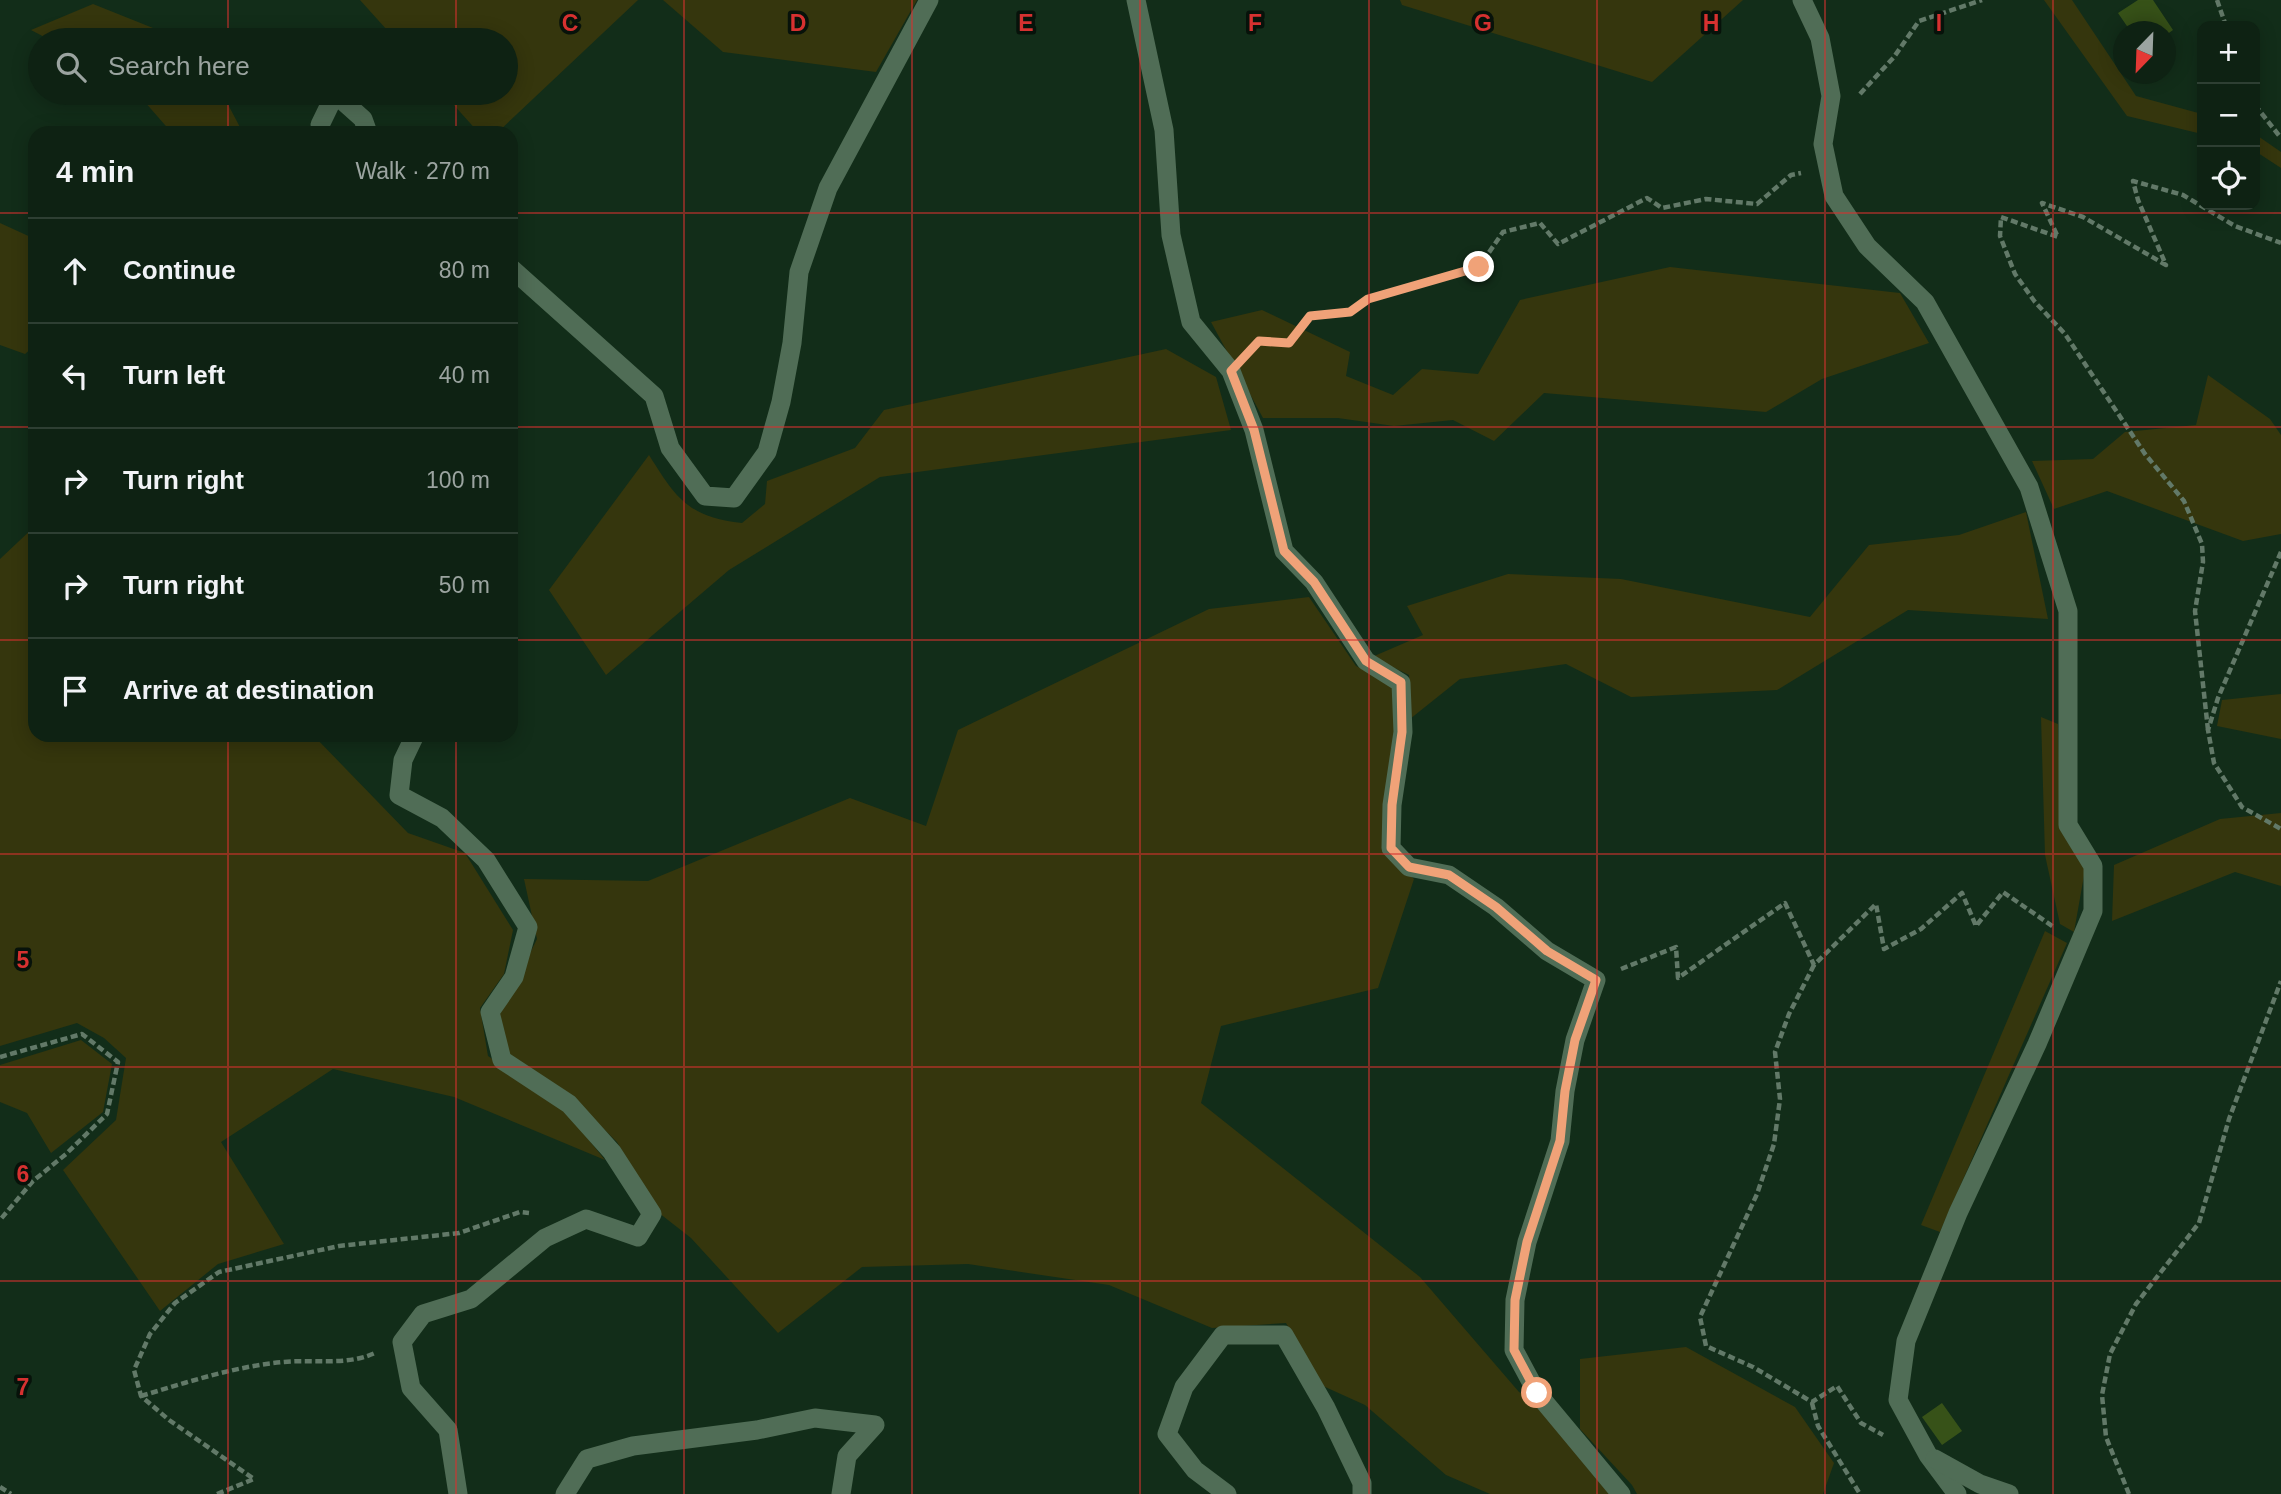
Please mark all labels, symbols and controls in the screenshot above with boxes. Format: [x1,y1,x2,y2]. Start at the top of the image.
text: C [562,10,578,36]
text: D [790,10,806,36]
text: E [1018,10,1034,36]
text: F [1248,10,1262,36]
text: G [1474,10,1492,36]
text: H [1703,10,1719,36]
text: I [1936,10,1942,36]
north arrow [2113,21,2176,84]
map controls [2197,21,2260,210]
button: + [2197,21,2260,84]
search box [28,28,518,105]
icon: search [52,48,90,86]
text: Search here [108,51,250,81]
button: − [2197,84,2260,147]
button: locate [2197,147,2260,210]
text: 4 min [56,155,134,188]
text: Walk · 270 m [355,158,490,184]
route end [1463,251,1494,282]
icon: ahead [56,252,94,290]
text: Continue [123,255,236,285]
text: 80 m [439,257,490,283]
icon: left [56,357,94,395]
text: Turn left [123,360,225,390]
text: 40 m [439,362,490,388]
icon: right [56,462,94,500]
text: Turn right [123,465,244,495]
text: 100 m [426,467,490,493]
icon: right [56,567,94,605]
text: Turn right [123,570,244,600]
text: 50 m [439,572,490,598]
icon: arrive [56,672,94,710]
text: Arrive at destination [123,675,374,705]
text: 5 [17,947,30,973]
text: 6 [17,1161,29,1187]
text: 7 [17,1374,29,1400]
route start [1521,1377,1552,1408]

